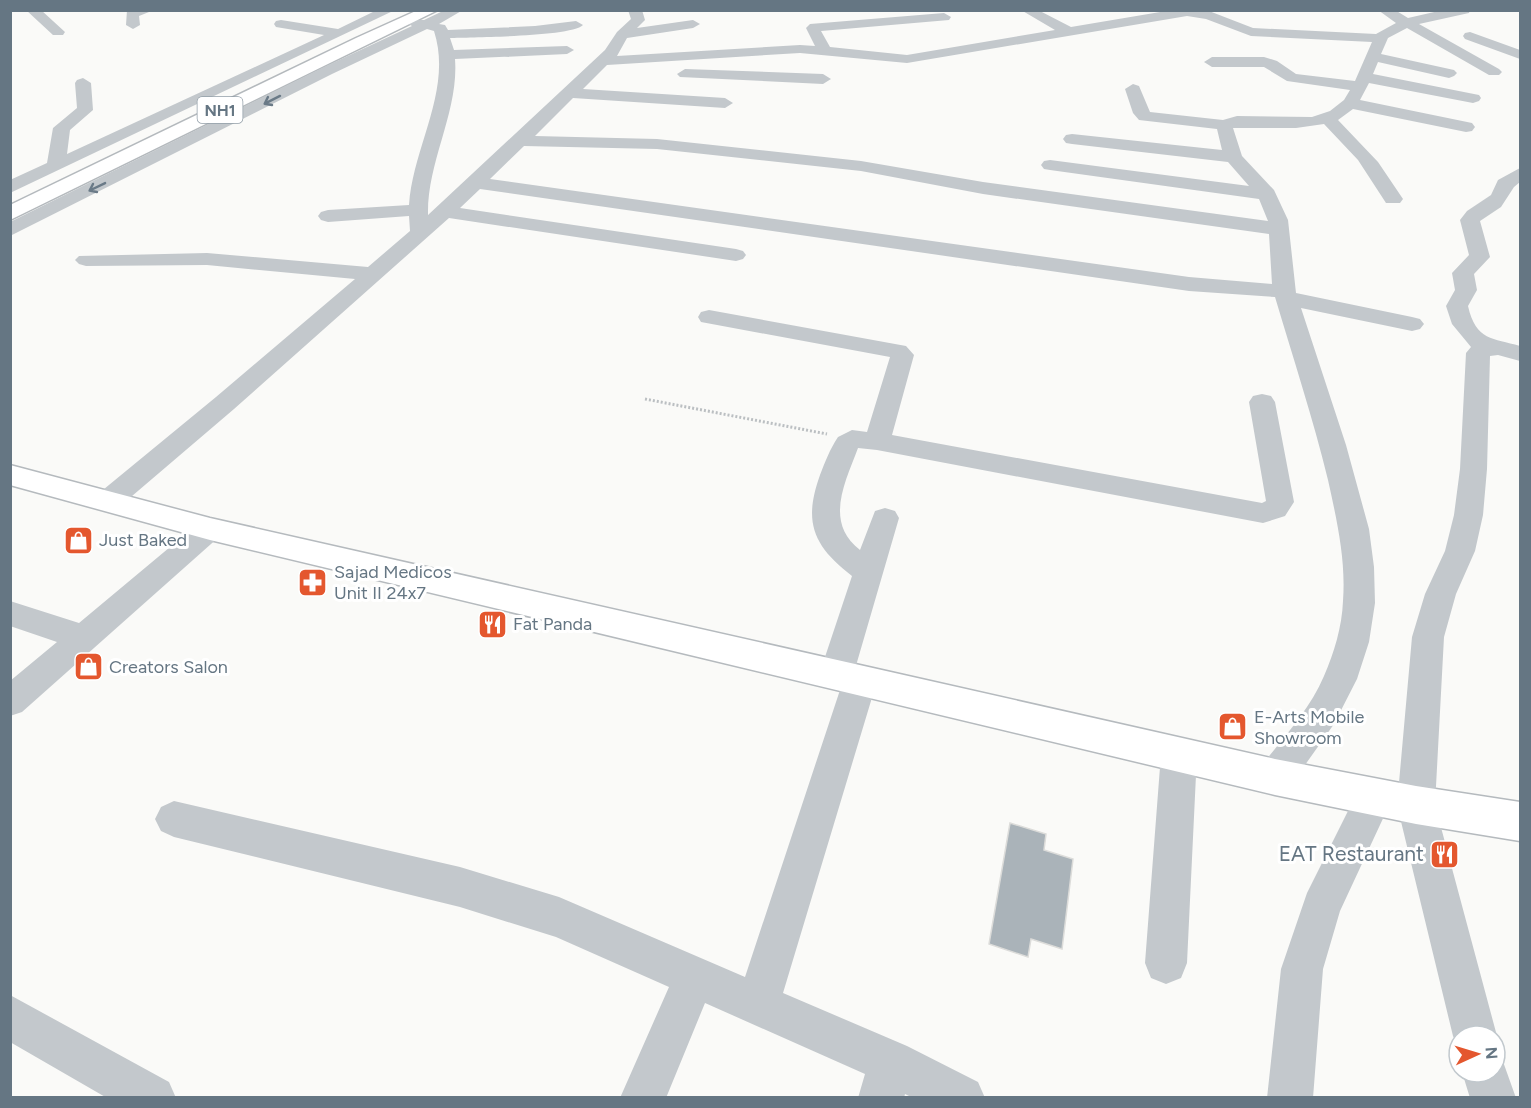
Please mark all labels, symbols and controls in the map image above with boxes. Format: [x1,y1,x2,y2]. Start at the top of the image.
one-way arrow [263,95,281,106]
road number: NH1 [198,97,242,123]
one-way arrow [89,182,107,194]
shop icon: Just Baked [62,524,94,556]
place label: Just Baked [99,529,187,551]
place label: Sajad Medicos Unit II 24x7 [334,561,452,604]
pharmacy icon: Sajad Medicos Unit II 24x7 [297,566,329,598]
restaurant icon: Fat Panda [476,608,508,640]
place label: Fat Panda [513,613,592,635]
shop icon: Creators Salon [72,651,104,683]
place label: Creators Salon [109,656,228,678]
place label: E-Arts Mobile Showroom [1254,706,1364,749]
shop icon: E-Arts Mobile Showroom [1217,711,1249,743]
restaurant icon: EAT Restaurant [1429,838,1461,870]
place label: EAT Restaurant [1279,841,1424,866]
north arrow [1447,1024,1507,1084]
text: N [1482,1046,1501,1060]

